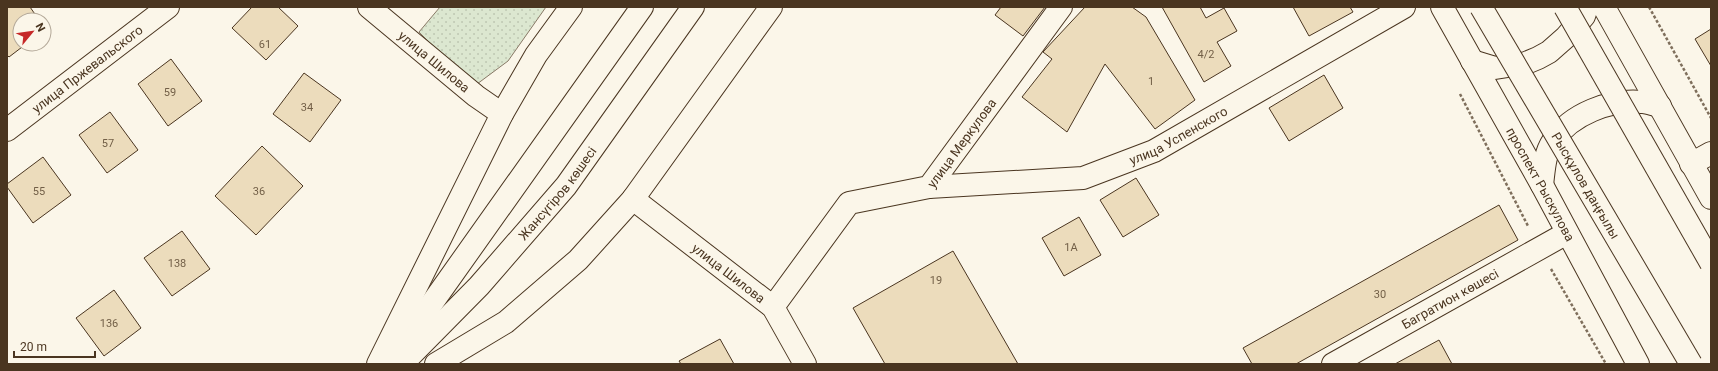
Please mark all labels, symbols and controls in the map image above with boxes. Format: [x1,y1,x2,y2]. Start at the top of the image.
north arrow [12,12,52,52]
text: N [33,21,48,34]
street label: улица Пржевальского [29,22,146,116]
street label: улица Шилова [395,28,473,96]
house number: 61 [259,38,271,51]
house number: 4/2 [1198,48,1214,61]
house number: 1 [1148,75,1154,88]
house number: 59 [164,86,176,99]
street label: улица Меркулова [924,96,999,191]
house number: 34 [301,101,313,114]
street label: улица Успенского [1127,103,1230,168]
street label: проспект Рыскулова [1503,125,1578,244]
street label: Рысқұлов даңғылы [1548,130,1623,242]
house number: 57 [102,137,114,150]
street label: Жансүгіров көшесі [515,144,599,243]
house number: 55 [33,185,45,198]
house number: 36 [253,185,265,198]
street label: улица Шилова [689,240,768,306]
house number: 1А [1064,241,1079,254]
house number: 138 [168,257,186,270]
street label: Багратион көшесі [1399,266,1501,332]
house number: 19 [930,274,942,287]
house number: 30 [1374,288,1386,301]
house number: 136 [100,317,118,330]
scale bar [14,333,95,359]
text: 20 m [20,340,47,354]

